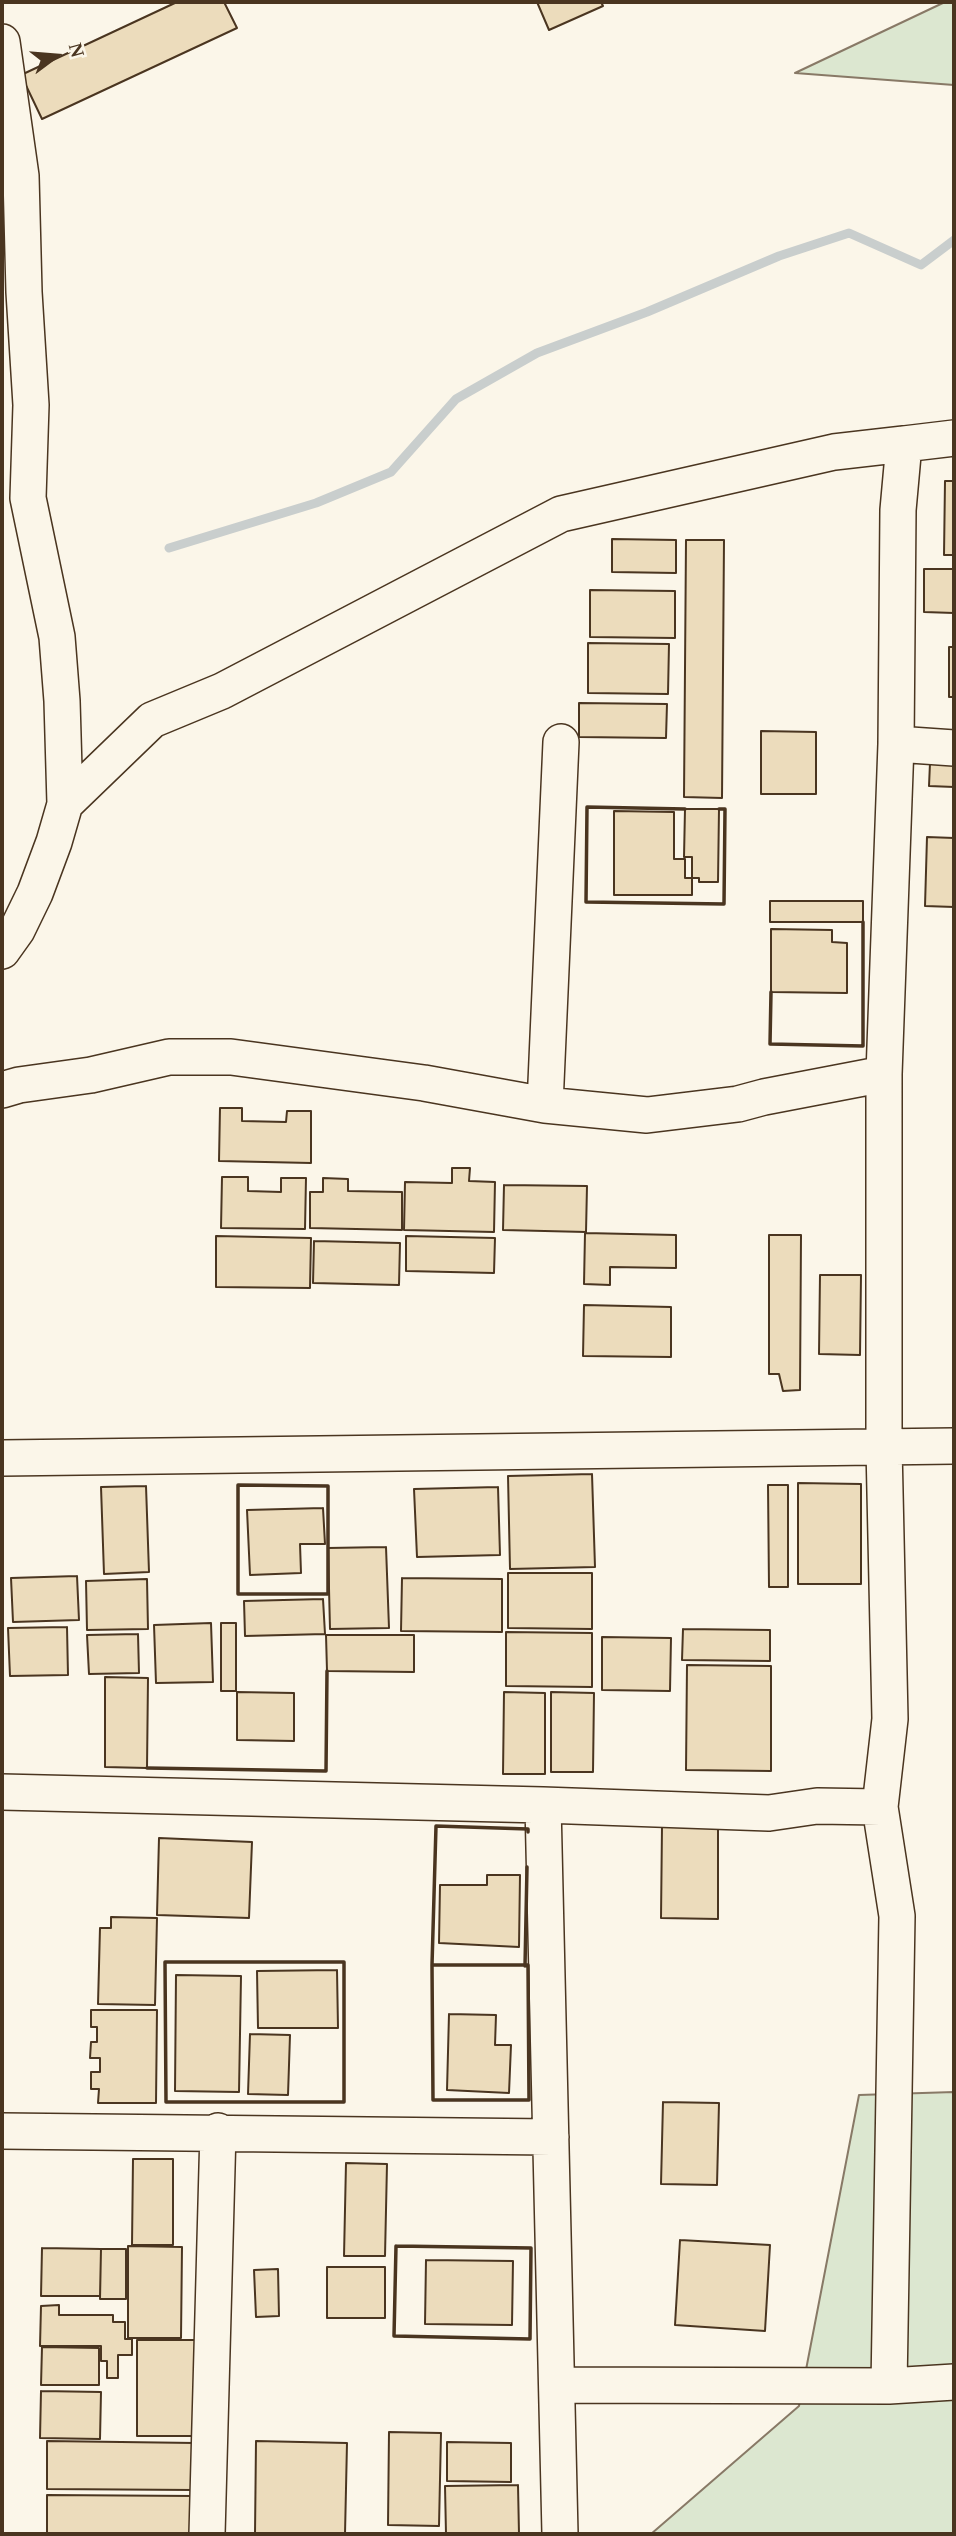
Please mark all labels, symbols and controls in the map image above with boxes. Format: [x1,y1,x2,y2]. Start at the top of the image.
north arrow [21,21,91,91]
text: N [65,41,89,60]

